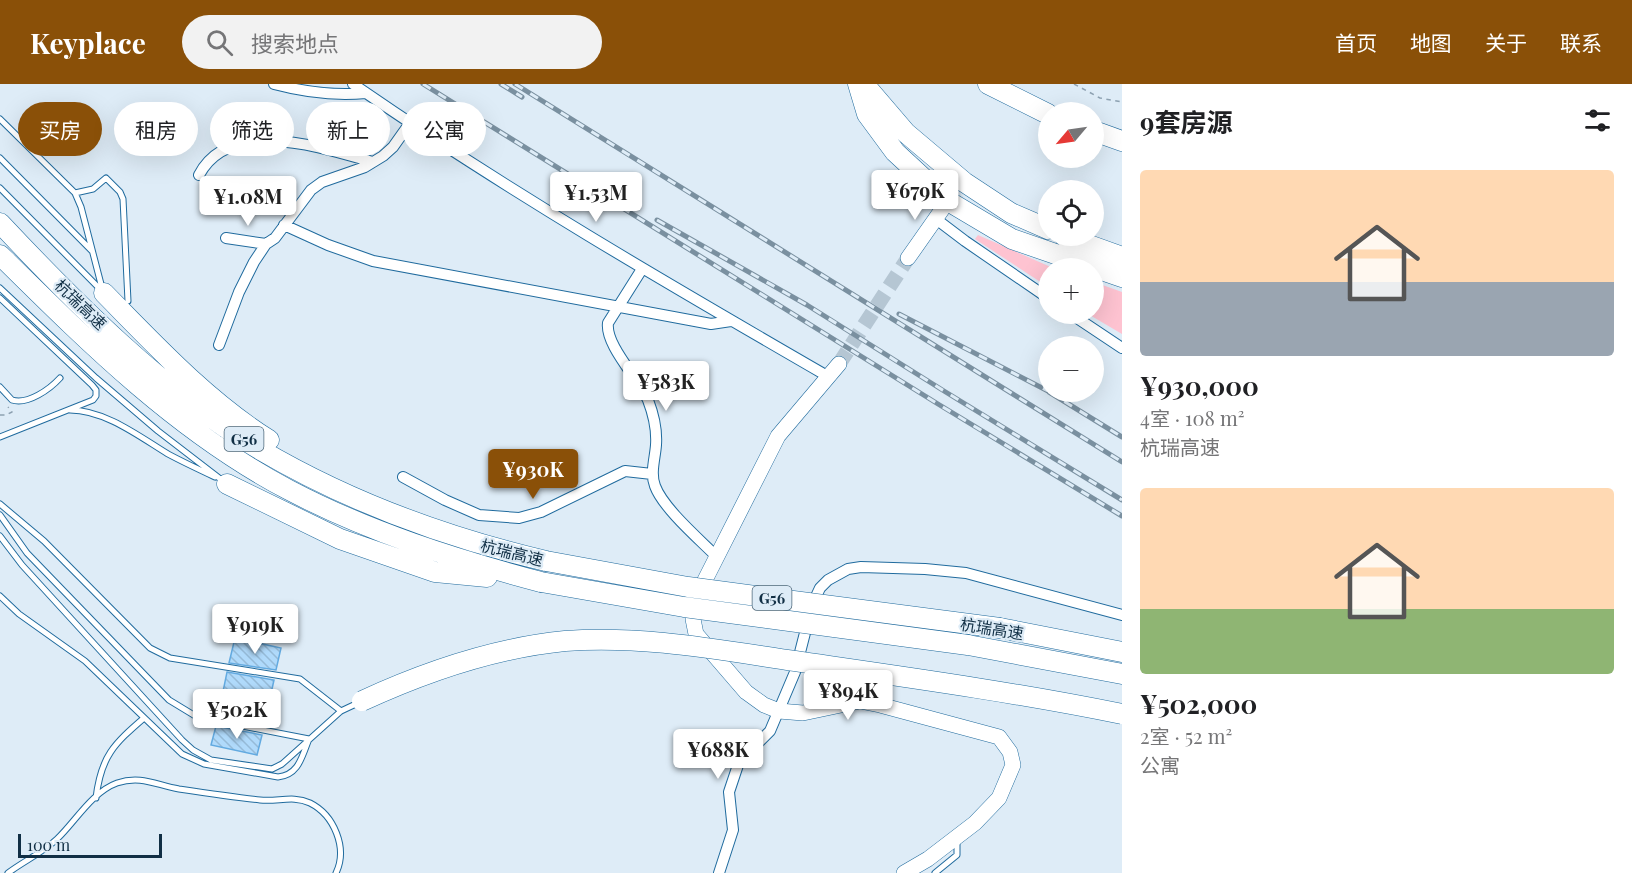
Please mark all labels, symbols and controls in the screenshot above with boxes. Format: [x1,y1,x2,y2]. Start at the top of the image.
search box [182,15,602,69]
text: Keyplace [30,24,146,61]
icon: search [203,26,236,59]
text: 搜索地点 [251,28,339,58]
text: 首页 [1335,28,1377,56]
text: 地图 [1410,28,1452,56]
text: 关于 [1485,28,1527,56]
text: 联系 [1560,28,1602,56]
chip: 买房 [18,102,102,156]
chip: 租房 [114,102,198,156]
chip: 筛选 [210,102,294,156]
chip: 新上 [306,102,390,156]
chip: 公寓 [402,102,486,156]
north arrow [1038,102,1104,168]
map controls [1038,102,1104,402]
text: 9套房源 [1140,104,1232,139]
icon: filters [1581,104,1614,137]
pin: ¥679K [873,170,957,221]
pin: ¥1.53M [547,172,645,223]
pin: ¥1.08M [199,176,297,227]
text: ¥679K [885,176,945,203]
text: ¥1.53M [564,178,628,205]
button: locate [1038,180,1104,246]
text: ¥1.08M [213,182,283,209]
icon: home [1323,209,1431,317]
button: + [1038,258,1104,324]
street label: 杭瑞高速 [51,274,111,334]
button: − [1038,336,1104,402]
pin: ¥583K [624,361,708,412]
text: ¥583K [637,367,695,394]
text: ¥930,000 [1140,368,1259,403]
text: 4室 · 108 m² [1140,404,1244,431]
road number: G56 [224,427,264,451]
text: 杭瑞高速 [1140,433,1220,460]
pin: ¥930K [491,449,575,500]
text: ¥930K [502,455,564,482]
icon: home [1323,527,1431,635]
street label: 杭瑞高速 [478,534,546,570]
road number: G56 [752,586,792,610]
pin: ¥919K [213,604,297,655]
text: ¥919K [226,610,284,637]
street label: 杭瑞高速 [959,613,1025,643]
pin: ¥894K [806,670,890,721]
text: ¥894K [818,676,878,703]
text: ¥502,000 [1140,686,1257,721]
pin: ¥502K [195,689,279,740]
text: ¥502K [207,695,267,722]
text: 2室 · 52 m² [1140,722,1232,749]
pin: ¥688K [676,729,760,780]
text: ¥688K [687,735,749,762]
text: 公寓 [1140,751,1180,778]
scale bar [18,831,162,858]
text: 100 m [27,834,70,855]

